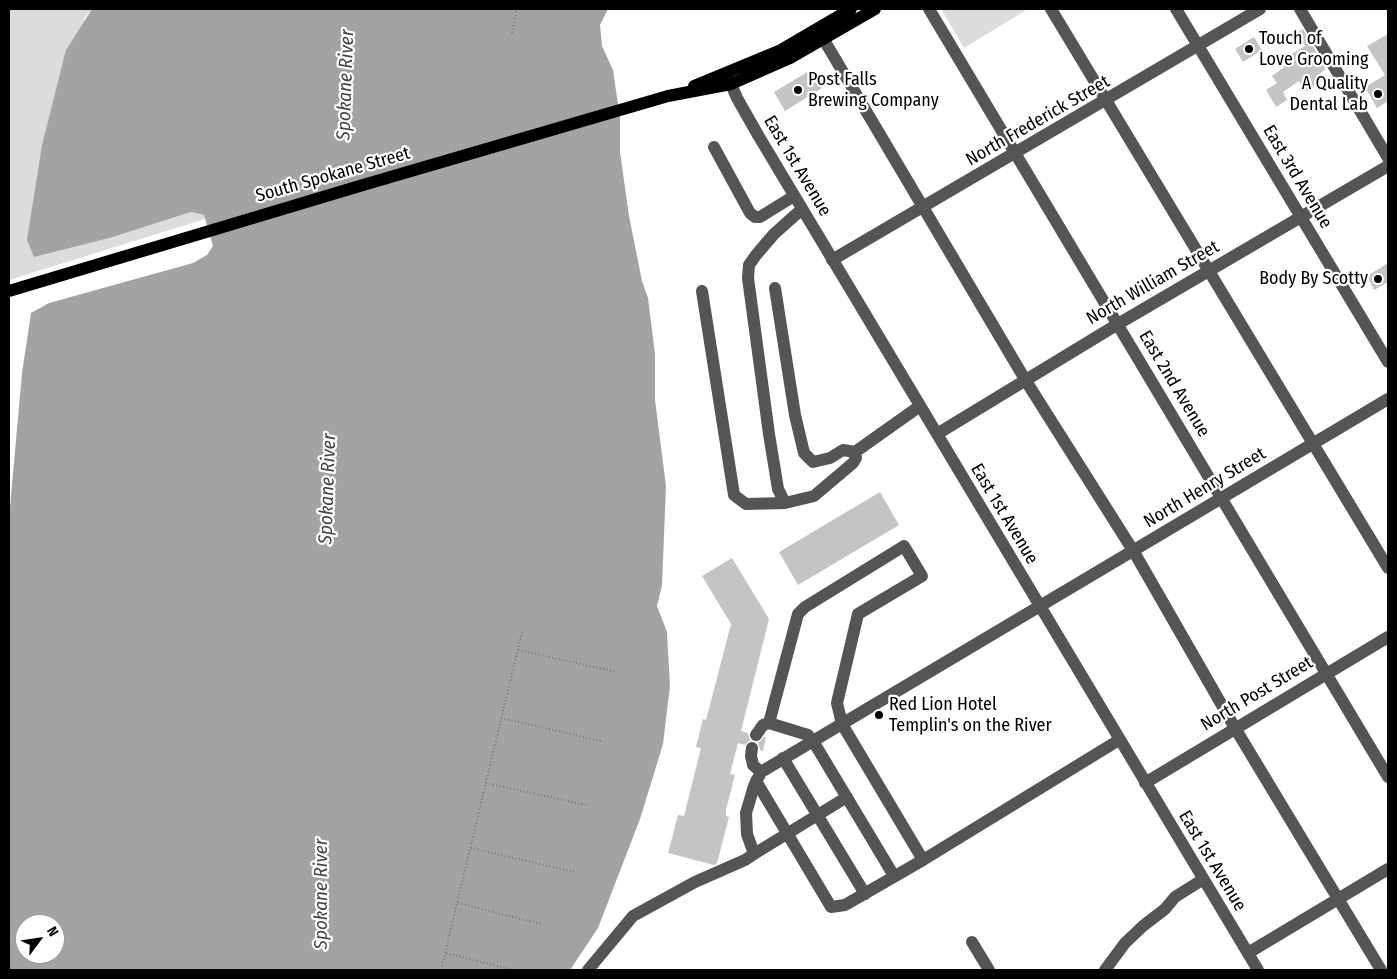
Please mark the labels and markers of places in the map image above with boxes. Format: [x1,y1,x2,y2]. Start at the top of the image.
place label: Touch of Love Grooming [1259,28,1368,70]
marker: Touch of Love Grooming [1243,43,1255,55]
place label: Post Falls Brewing Company [808,69,939,112]
place label: A Quality Dental Lab [1290,73,1368,116]
marker: Post Falls Brewing Company [792,84,804,96]
marker: A Quality Dental Lab [1372,88,1384,100]
place label: Body By Scotty [1259,268,1368,290]
marker: Body By Scotty [1372,273,1384,285]
place label: Red Lion Hotel Templin's on the River [889,694,1052,736]
marker: Red Lion Hotel Templin's on the River [873,709,885,721]

